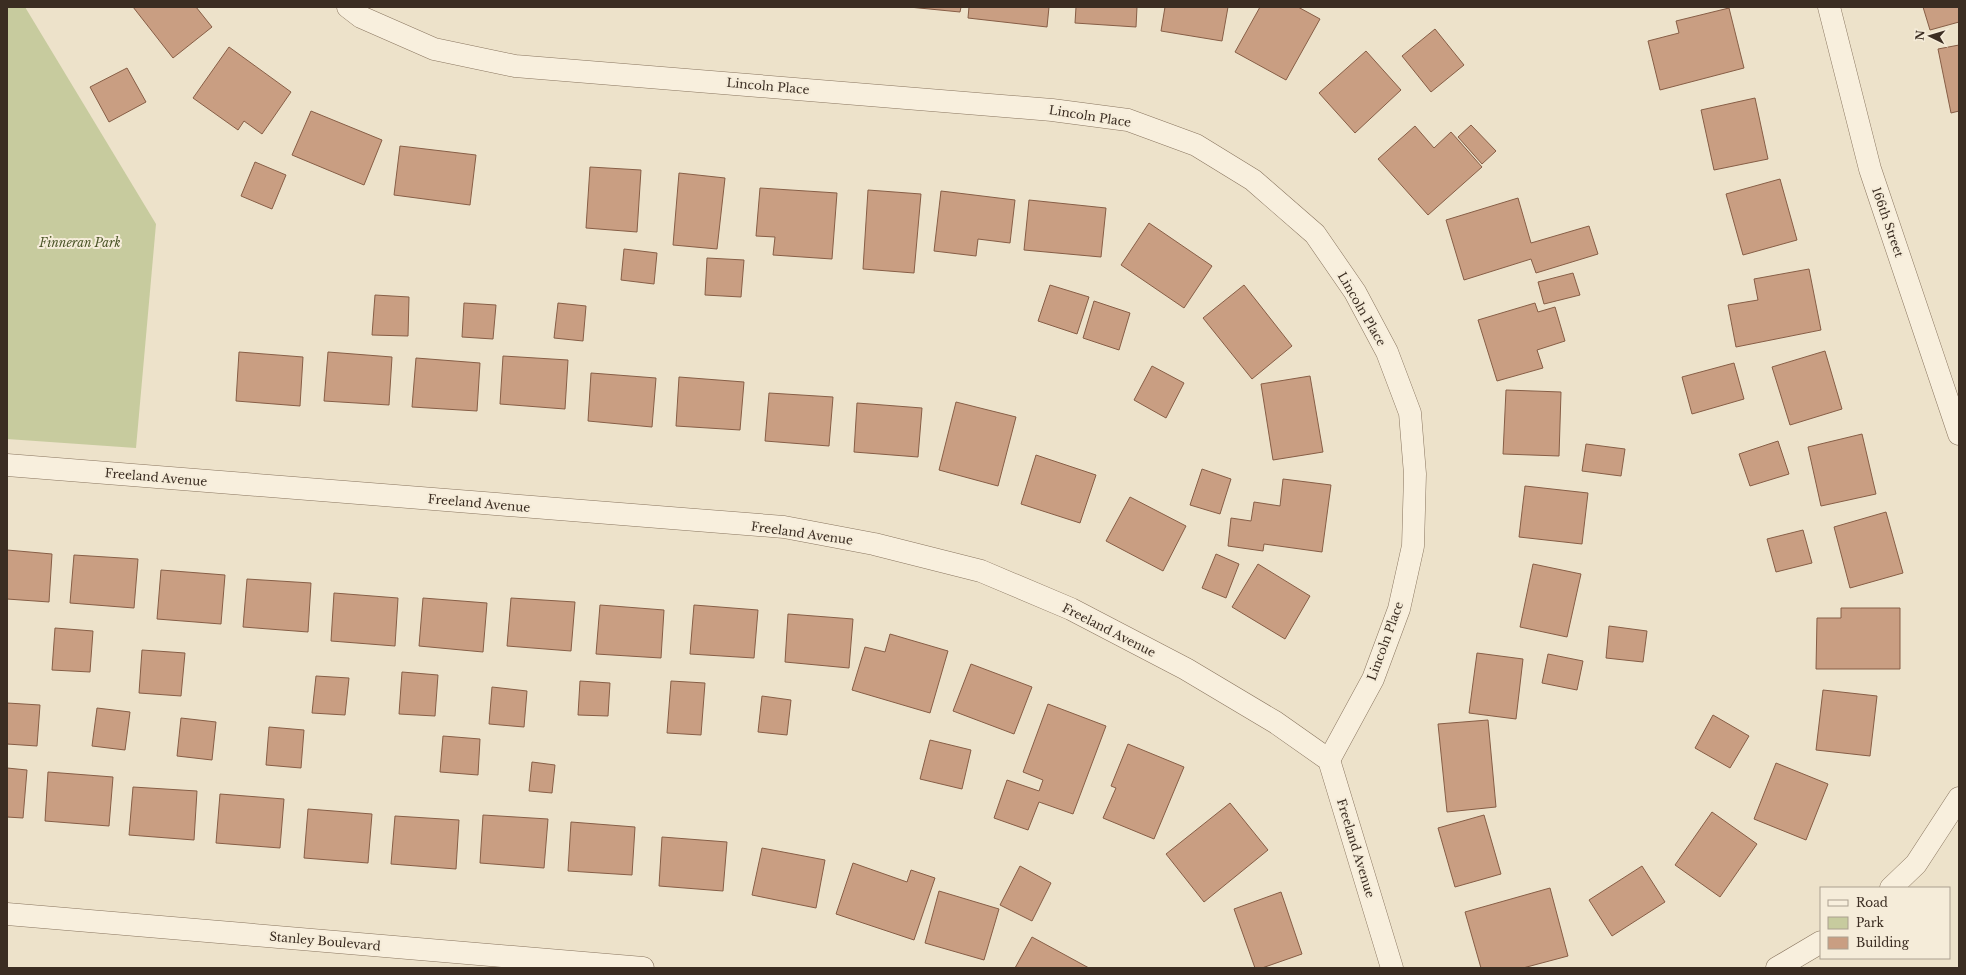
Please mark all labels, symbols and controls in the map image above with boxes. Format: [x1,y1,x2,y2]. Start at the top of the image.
north arrow [1910,16,1950,56]
text: N [1913,29,1928,41]
street label: Lincoln Place [726,75,810,97]
street label: Lincoln Place [1048,102,1132,130]
street label: 166th Street [1869,185,1907,259]
park label: Finneran Park [38,235,121,250]
street label: Lincoln Place [1335,269,1389,349]
street label: Freeland Avenue [104,465,208,489]
street label: Freeland Avenue [427,491,531,515]
street label: Freeland Avenue [750,518,854,548]
street label: Lincoln Place [1364,599,1406,683]
street label: Freeland Avenue [1060,600,1158,660]
street label: Freeland Avenue [1334,797,1378,899]
legend [1820,887,1950,959]
text: Road [1856,895,1888,910]
text: Park [1856,915,1884,930]
street label: Stanley Boulevard [269,929,381,953]
text: Building [1856,935,1910,950]

